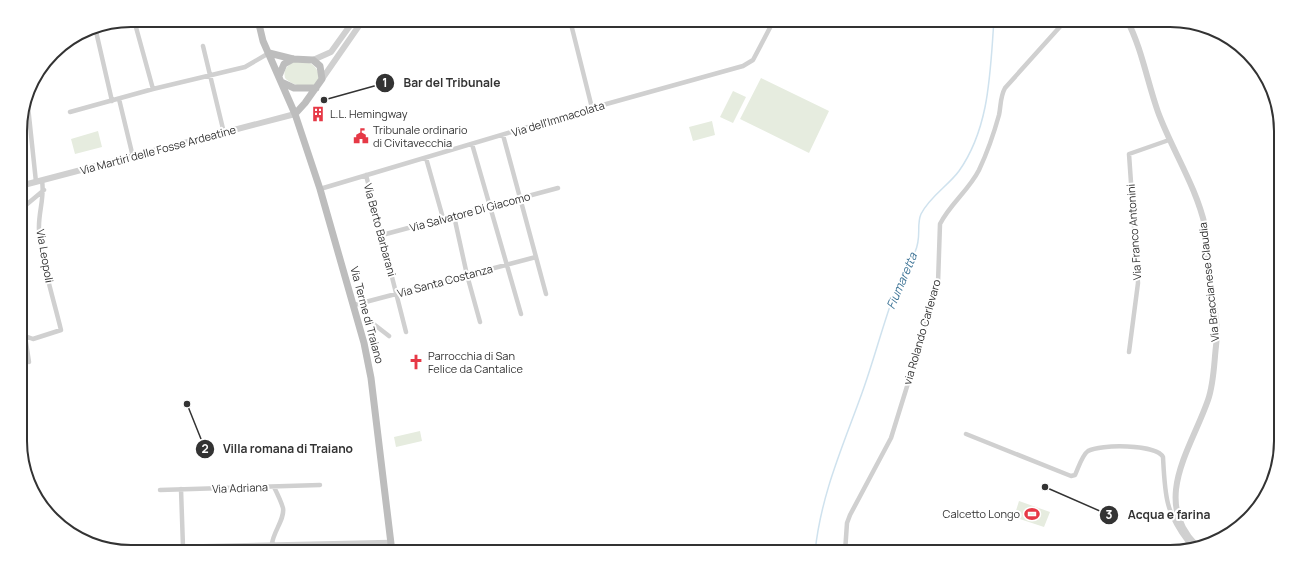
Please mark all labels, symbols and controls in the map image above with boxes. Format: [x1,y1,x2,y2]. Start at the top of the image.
callout: Bar del Tribunale [375,71,508,95]
text: 1 [382,74,388,91]
text: Bar del Tribunale [404,74,500,91]
street label: Via dell'Immacolata [510,97,606,140]
building icon: L.L. Hemingway [309,105,327,123]
place label: L.L. Hemingway [330,106,408,121]
street label: Via Martiri delle Fosse Ardeatine [78,121,238,178]
place label: Tribunale ordinario di Civitavecchia [373,122,468,150]
public building icon: Tribunale ordinario di Civitavecchia [352,127,370,145]
street label: Via Berto Barbarani [361,182,400,278]
street label: Via Franco Antonini [1123,184,1144,281]
street label: Via Salvatore Di Giacomo [408,188,532,235]
street label: Via Braccianese Claudia [1195,222,1222,343]
street label: Via Leopoli [33,228,58,284]
water label: Fiumaretta [882,249,922,312]
street label: Via Santa Costanza [396,261,494,300]
street label: Via Terme di Traiano [347,265,388,366]
street label: via Rolando Carlevaro [899,277,944,386]
place label: Parrocchia di San Felice da Cantalice [428,348,523,376]
church icon: Parrocchia di San Felice da Cantalice [407,353,425,371]
callout: Villa romana di Traiano [195,437,361,461]
text: 2 [201,440,209,457]
text: Villa romana di Traiano [223,440,353,457]
street label: Via Adriana [212,479,268,496]
callout: Acqua e farina [1099,503,1218,527]
sports icon: Calcetto Longo [1023,505,1041,523]
place label: Calcetto Longo [943,506,1020,521]
text: 3 [1106,506,1113,523]
text: Acqua e farina [1128,506,1210,523]

